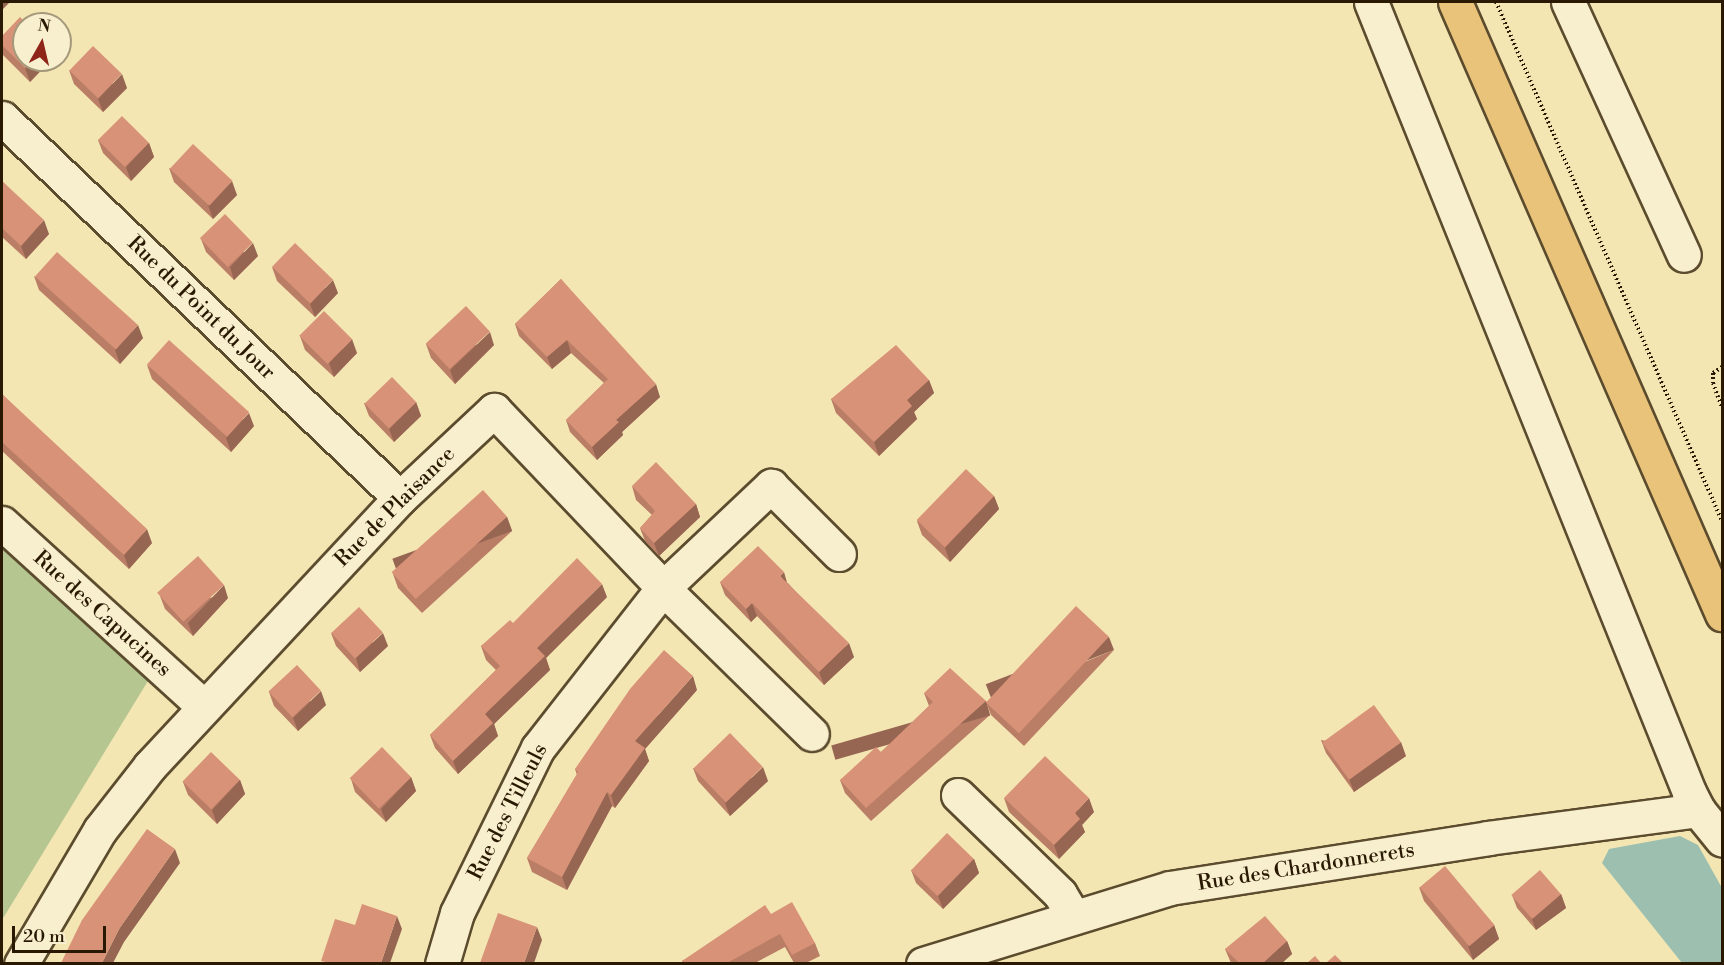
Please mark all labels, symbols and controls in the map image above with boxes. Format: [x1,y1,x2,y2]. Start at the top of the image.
north arrow [12,12,72,72]
text: N [37,15,52,37]
street label: Rue du Point du Jour [122,231,280,385]
street label: Rue de Plaisance [330,442,460,572]
street label: Rue des Capucines [28,546,176,682]
street label: Rue des Tilleuls [463,740,553,884]
street label: Rue des Chardonnerets [1196,837,1416,897]
scale bar [15,914,110,952]
text: 20 m [23,925,65,948]

